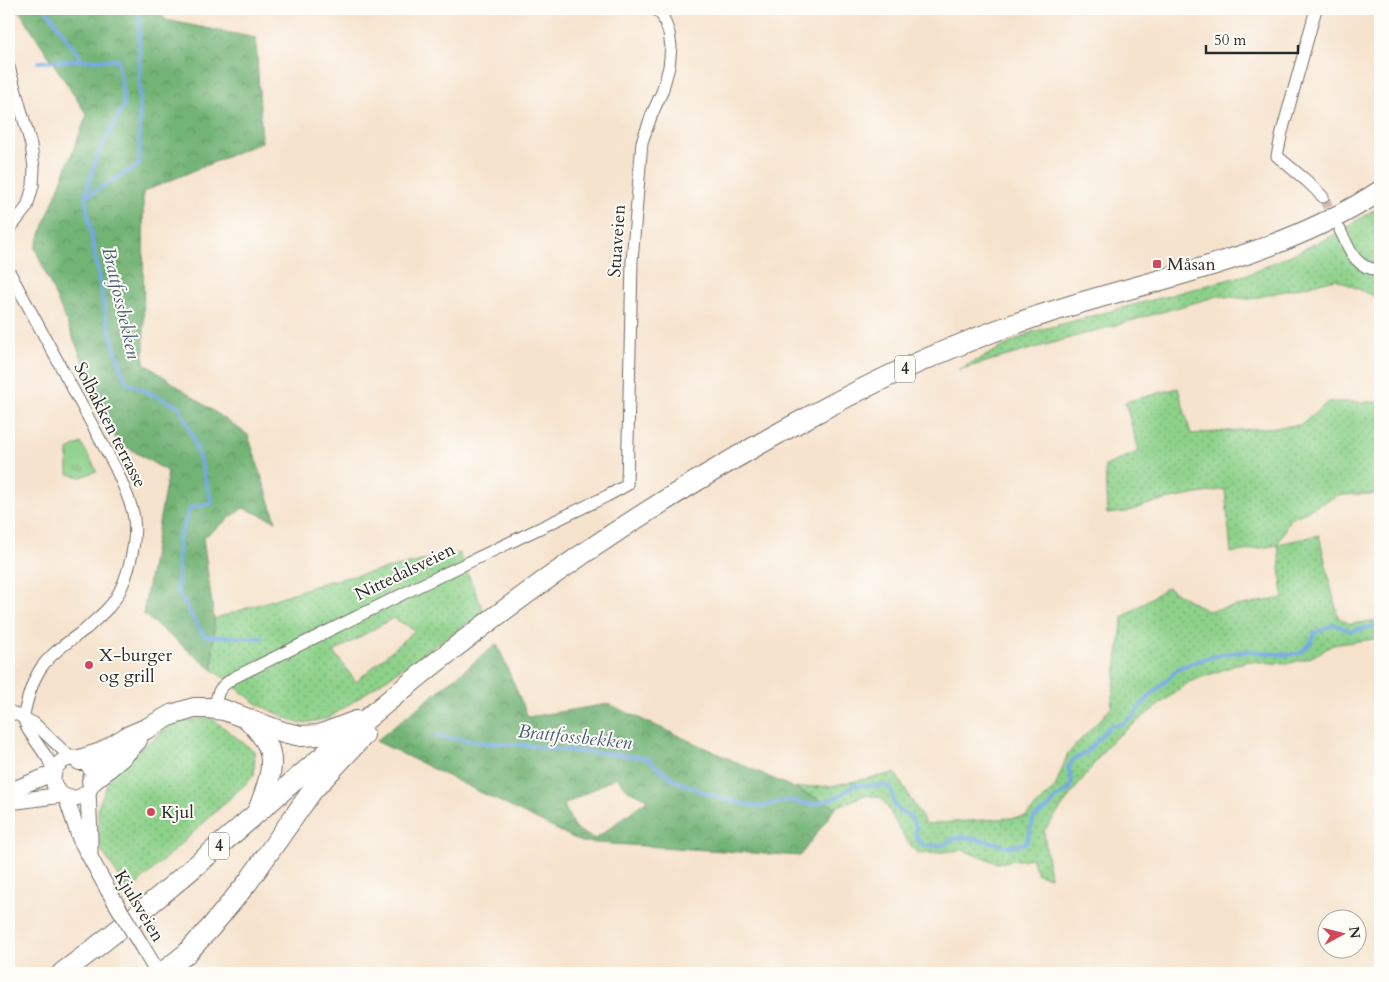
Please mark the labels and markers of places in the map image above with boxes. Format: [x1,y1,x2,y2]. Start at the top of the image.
place label: Måsan [1167,252,1217,277]
marker: Måsan [1151,258,1163,270]
place label: X-burger og grill [99,643,173,689]
marker: X-burger og grill [83,659,95,671]
place label: Kjul [161,800,194,825]
marker: Kjul [145,806,157,818]

